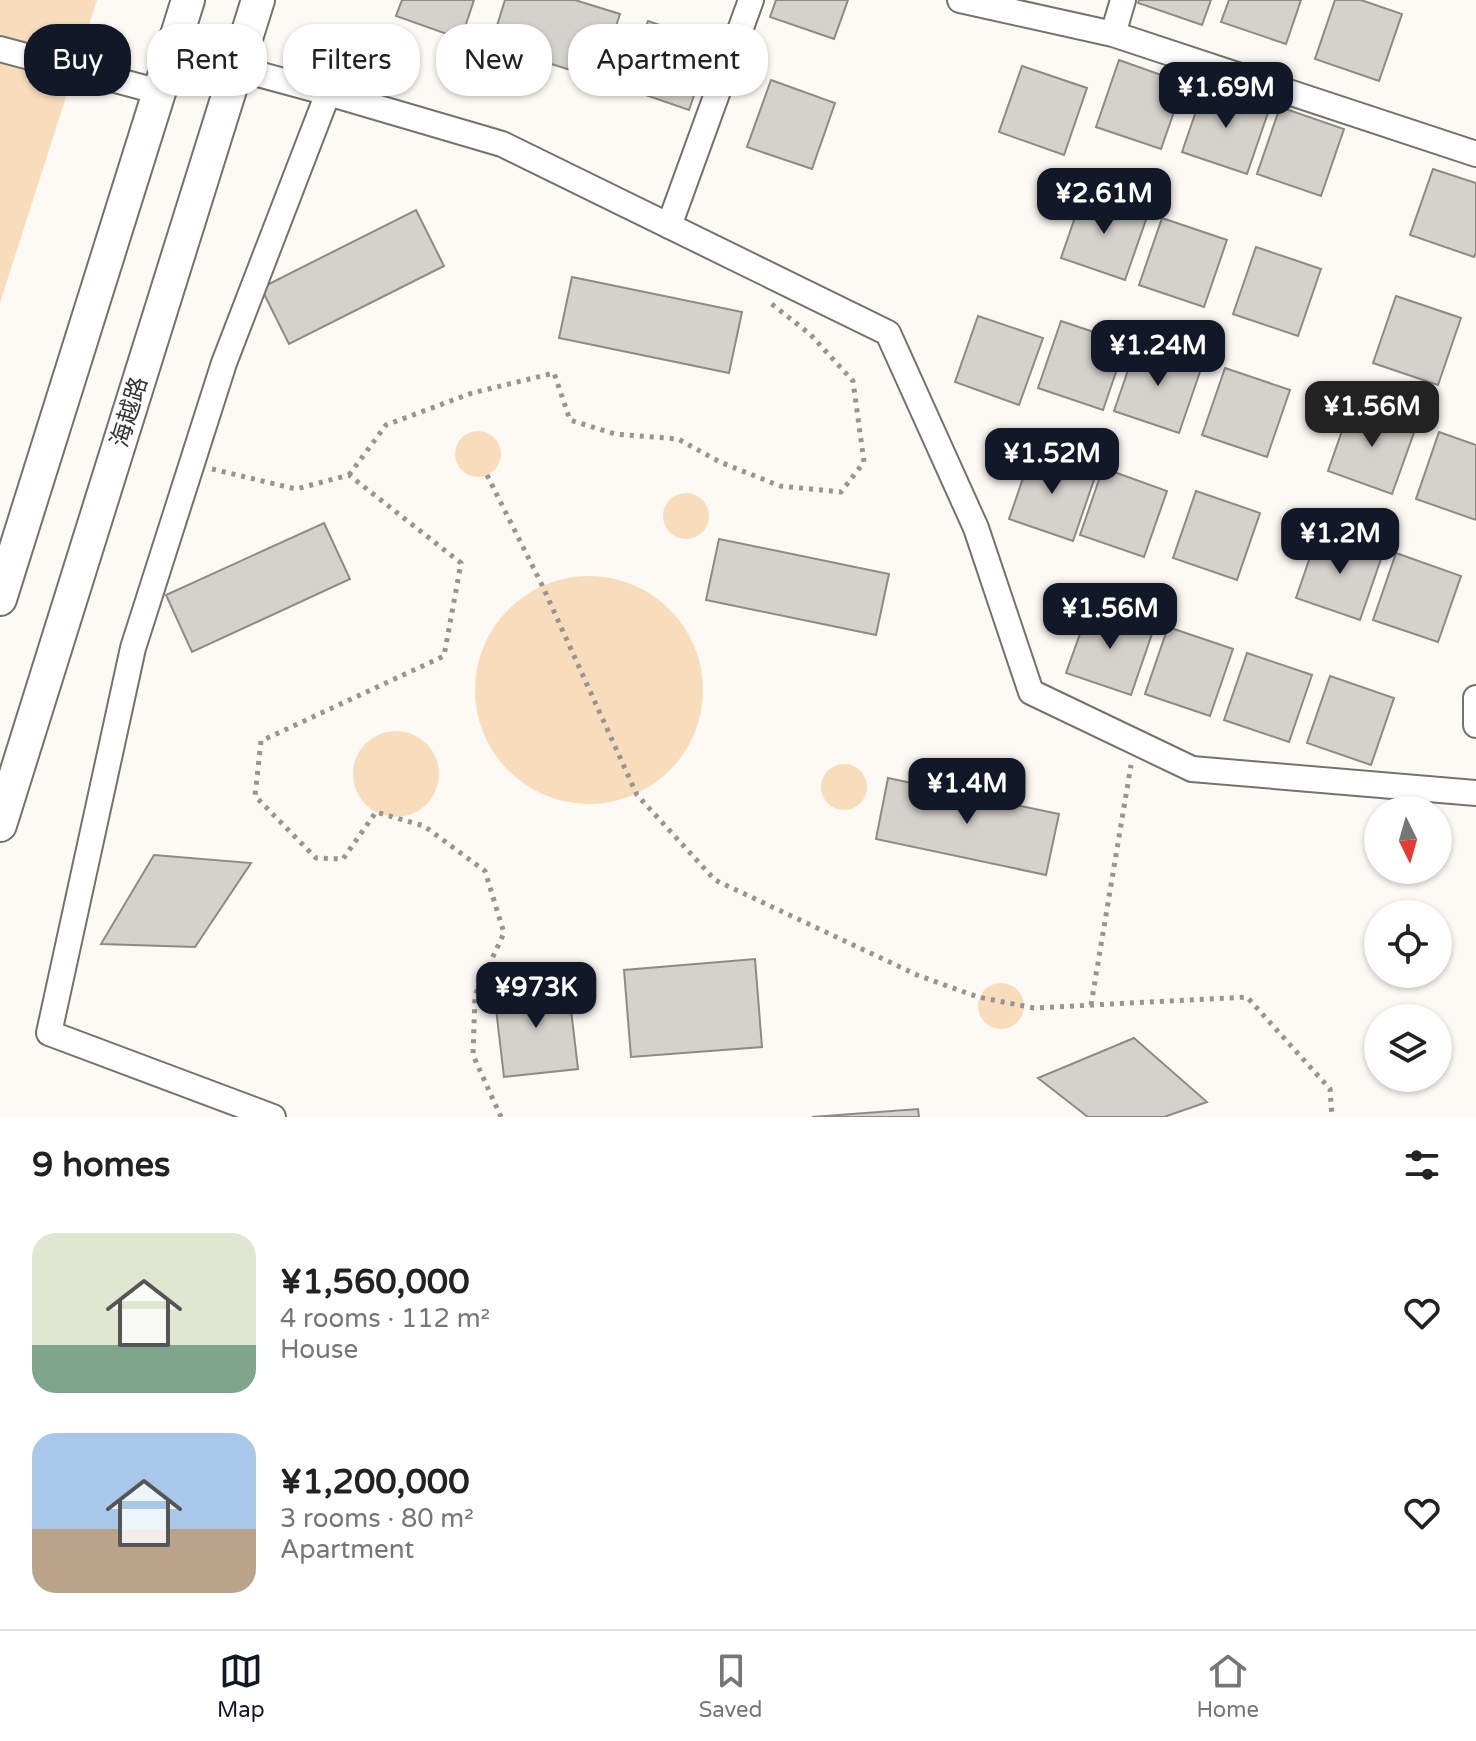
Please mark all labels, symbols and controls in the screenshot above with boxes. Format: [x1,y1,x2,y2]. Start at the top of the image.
chip: Buy [24,24,131,96]
chip: Rent [147,24,267,96]
chip: Filters [283,24,420,96]
chip: New [436,24,552,96]
chip: Apartment [568,24,768,96]
pin: ¥1.69M [1161,62,1291,130]
text: ¥1.69M [1177,72,1275,103]
pin: ¥2.61M [1039,168,1169,236]
text: ¥2.61M [1055,178,1153,209]
pin: ¥1.24M [1093,320,1223,388]
text: ¥1.24M [1109,330,1207,361]
street label: 海越路 [105,373,154,451]
pin: ¥1.56M [1307,381,1437,449]
text: ¥1.56M [1323,391,1421,422]
pin: ¥1.52M [987,428,1117,496]
text: ¥1.52M [1003,438,1101,469]
pin: ¥1.2M [1284,508,1396,576]
text: ¥1.2M [1299,518,1381,549]
pin: ¥1.56M [1045,583,1175,651]
text: ¥1.56M [1061,593,1159,624]
pin: ¥1.4M [911,758,1023,826]
text: ¥1.4M [926,768,1008,799]
north arrow [1364,796,1452,884]
map controls [1364,796,1452,1092]
button: locate [1364,900,1452,988]
pin: ¥973K [480,962,592,1030]
text: ¥973K [494,972,578,1003]
button: layers [1364,1004,1452,1092]
icon: filters [1400,1143,1444,1187]
text: 9 homes [32,1145,170,1186]
text: ¥1,560,000 [280,1262,470,1303]
icon: home [96,1265,192,1361]
icon: heart [1400,1291,1444,1335]
text: 4 rooms · 112 m² [280,1303,490,1334]
text: House [280,1334,358,1365]
text: ¥1,200,000 [280,1462,470,1503]
icon: home [96,1465,192,1561]
icon: heart [1400,1491,1444,1535]
text: 3 rooms · 80 m² [280,1503,474,1534]
text: Apartment [280,1534,414,1565]
tab: Map [217,1649,265,1723]
tab: Saved [699,1649,762,1723]
tab: Home [1197,1649,1259,1723]

